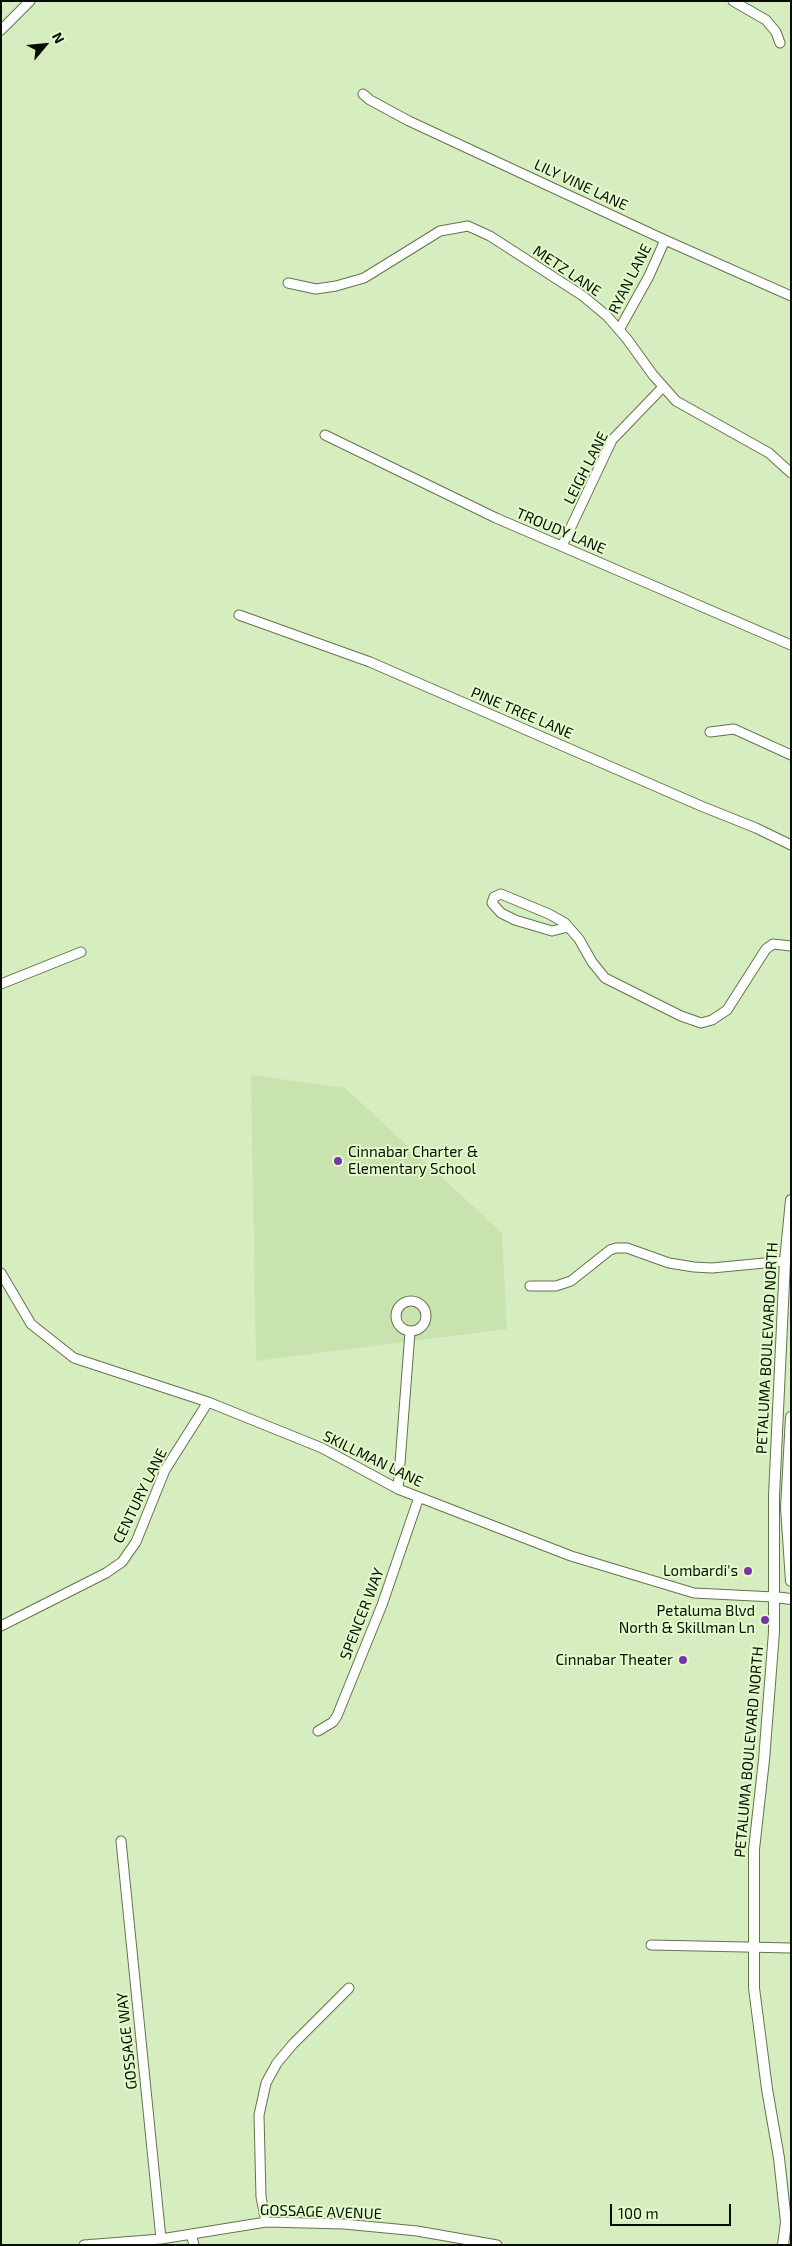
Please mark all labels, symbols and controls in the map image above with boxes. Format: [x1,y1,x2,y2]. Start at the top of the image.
north arrow [20,20,70,70]
text: N [49,29,69,46]
street label: LILY VINE LANE [531,155,631,215]
street label: RYAN LANE [605,241,655,317]
street label: METZ LANE [530,242,604,300]
street label: LEIGH LANE [560,429,612,507]
street label: TROUDY LANE [513,504,609,558]
street label: PINE TREE LANE [468,683,576,743]
place label: Cinnabar Charter & Elementary School [348,1143,478,1178]
marker: Cinnabar Charter & Elementary School [332,1155,344,1167]
street label: PETALUMA BOULEVARD NORTH [752,1242,782,1454]
street label: SKILLMAN LANE [320,1427,426,1491]
street label: CENTURY LANE [109,1446,171,1546]
place label: Lombardi's [663,1562,738,1580]
marker: Lombardi's [742,1565,754,1577]
street label: SPENCER WAY [336,1566,388,1662]
place label: Petaluma Blvd North & Skillman Ln [619,1602,755,1637]
marker: Petaluma Blvd North & Skillman Ln [759,1614,771,1626]
street label: PETALUMA BOULEVARD NORTH [731,1646,767,1858]
place label: Cinnabar Theater [555,1651,673,1669]
marker: Cinnabar Theater [677,1654,689,1666]
street label: GOSSAGE WAY [113,1992,141,2090]
scale bar [612,2194,733,2226]
street label: GOSSAGE AVENUE [260,2201,382,2223]
text: 100 m [618,2204,659,2222]

